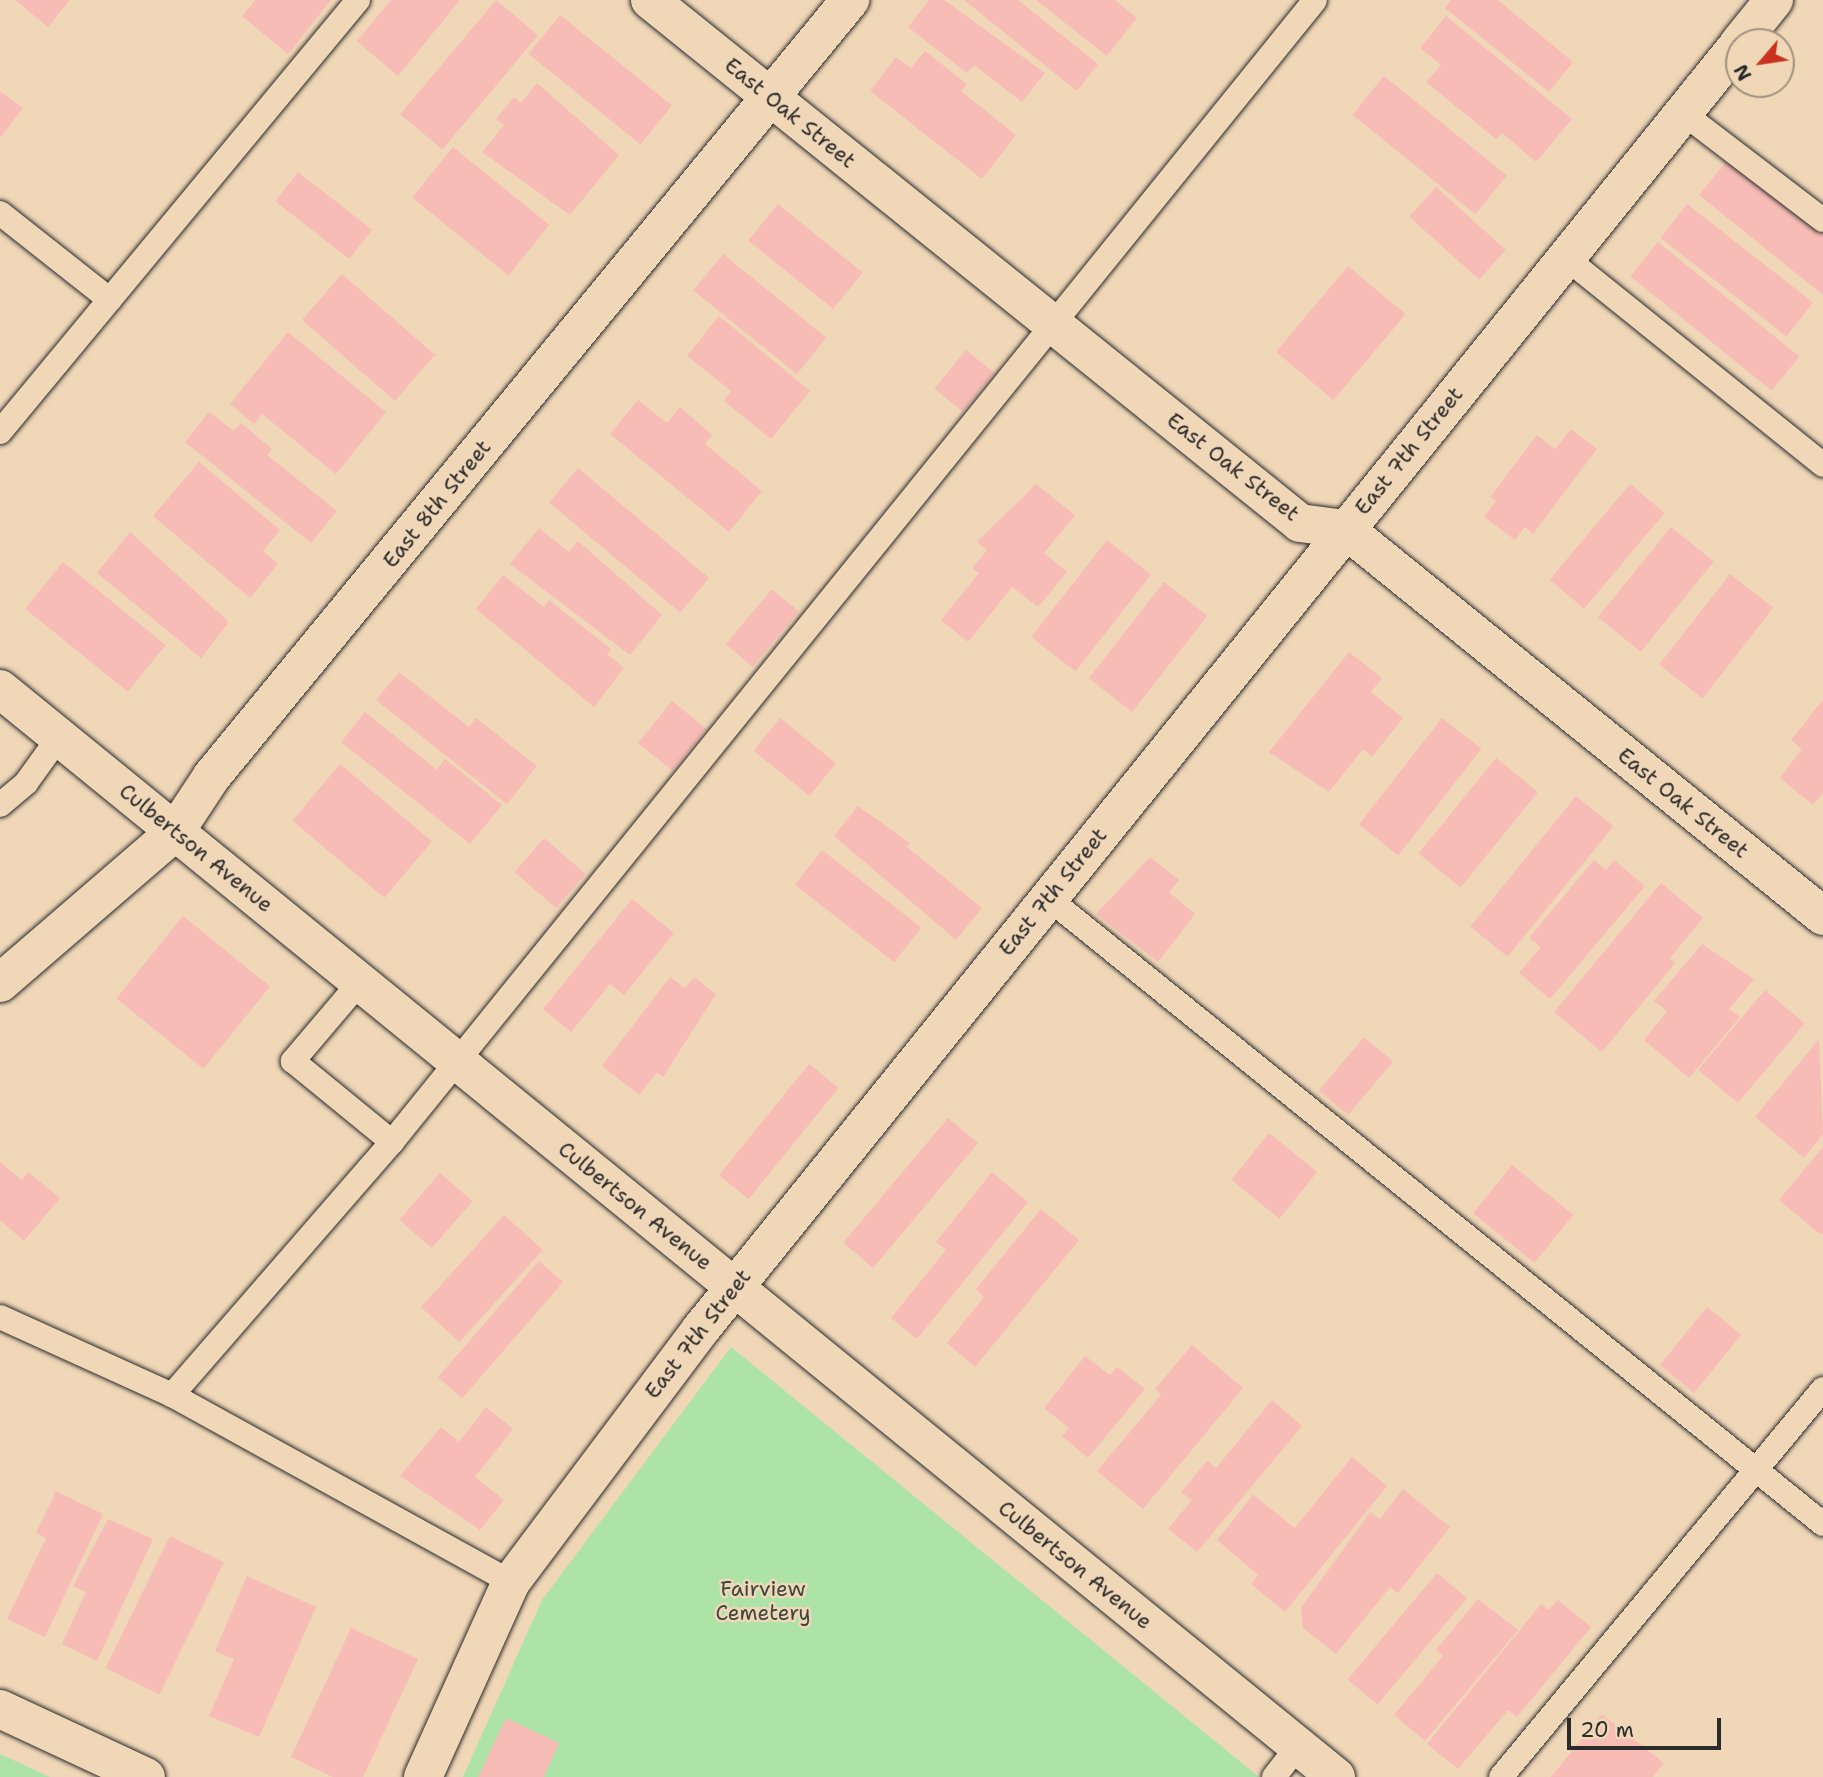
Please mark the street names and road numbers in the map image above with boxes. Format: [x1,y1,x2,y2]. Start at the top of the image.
street label: East Oak Street [719,53,861,173]
street label: East 7th Street [1350,382,1468,520]
street label: East Oak Street [1162,407,1304,527]
street label: East 8th Street [378,435,496,573]
street label: East Oak Street [1612,743,1754,863]
street label: Culbertson Avenue [114,778,278,918]
street label: East 7th Street [994,823,1112,961]
street label: Culbertson Avenue [553,1136,717,1276]
street label: East 7th Street [640,1264,756,1404]
street label: Culbertson Avenue [993,1495,1157,1635]

